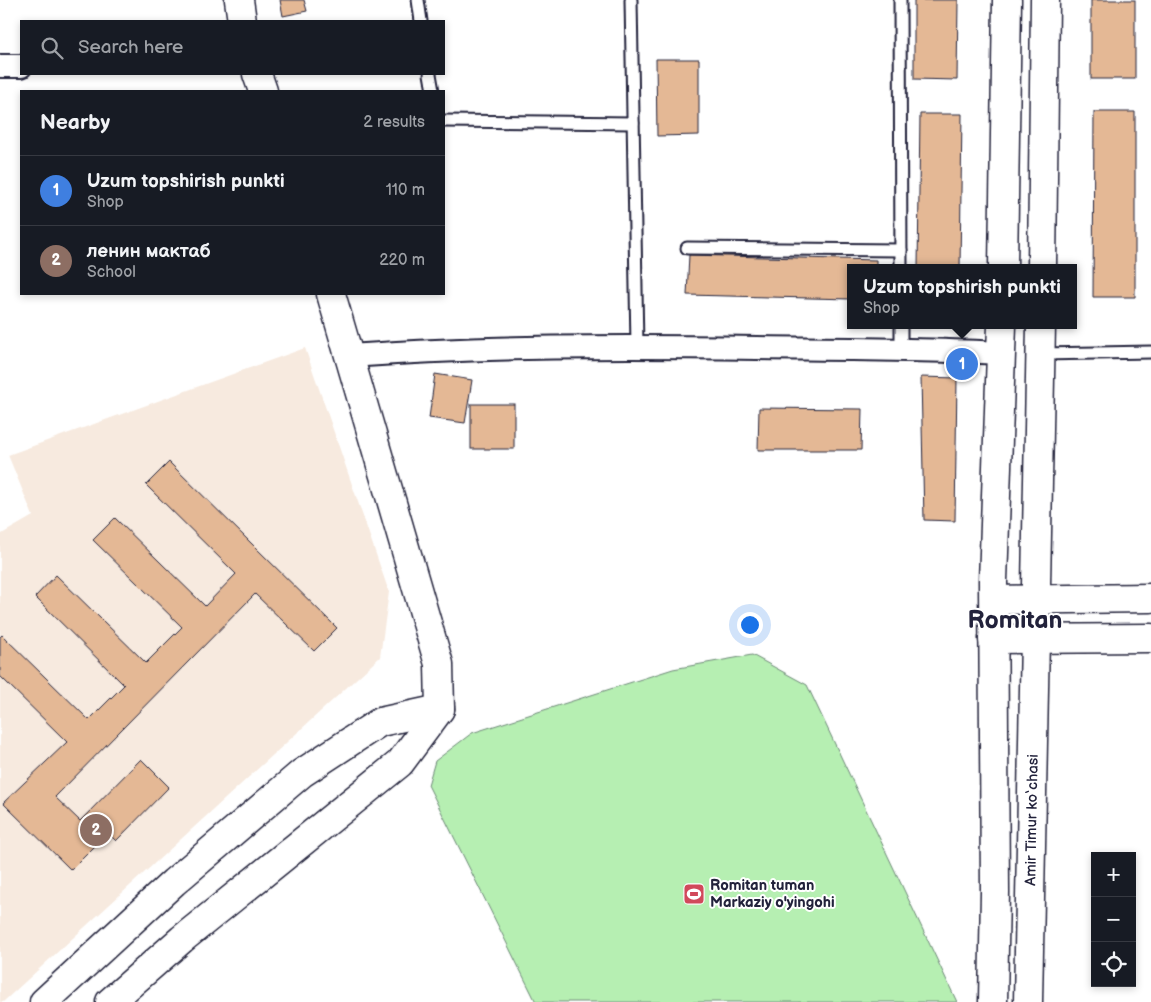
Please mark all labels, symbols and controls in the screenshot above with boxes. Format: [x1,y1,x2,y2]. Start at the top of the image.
search box [20,20,445,75]
icon: search [38,34,66,62]
text: Search here [78,36,183,59]
text: Nearby [40,110,110,135]
text: 2 results [363,113,425,132]
text: Uzum topshirish punkti [87,170,285,193]
text: 1 [53,181,59,200]
text: 110 m [386,181,425,200]
text: Shop [87,193,124,212]
text: ленин мактаб [87,240,211,263]
text: 2 [51,251,61,270]
text: 220 m [379,251,425,270]
text: School [87,263,136,282]
popup [847,264,1077,329]
text: Uzum topshirish punkti [863,276,1061,299]
text: Shop [863,299,900,318]
pin: 1 [946,345,978,383]
district label: Romitan [967,605,1063,636]
your location [737,612,763,638]
street label: Amir Timur ko‘chasi [1021,754,1042,886]
pin: 2 [80,811,112,849]
map controls [1091,852,1136,987]
button: + [1091,852,1136,897]
place label: Romitan tuman Markaziy o'yingohi [710,876,835,912]
sports icon: Romitan tuman Markaziy o'yingohi [682,882,706,906]
button: − [1091,897,1136,942]
button: locate [1091,942,1136,987]

